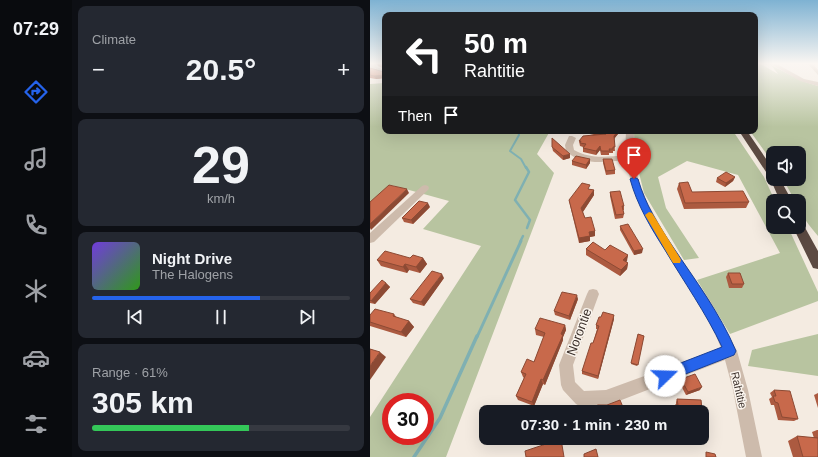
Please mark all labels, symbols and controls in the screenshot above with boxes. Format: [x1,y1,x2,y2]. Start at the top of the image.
text: 07:29 [13,19,59,39]
icon: left [398,28,450,80]
text: 50 m [464,28,528,59]
text: Climate [92,32,136,47]
text: 20.5° [186,53,256,86]
text: − [92,57,105,82]
text: + [337,57,350,82]
text: Rahtitie [464,61,525,81]
icon: directions [22,78,50,106]
icon: arrive [440,104,462,126]
text: Then [398,107,432,124]
text: 29 [192,136,250,194]
pin [617,138,651,179]
icon: arrive [623,144,645,166]
icon: music [22,145,50,173]
map controls [766,146,806,234]
button: sound [766,146,806,186]
text: km/h [207,191,235,206]
button: search [766,194,806,234]
icon: phone [22,211,50,239]
text: Night Drive [152,250,232,267]
text: The Halogens [152,267,233,282]
icon: climate [22,277,50,305]
icon: previous [124,306,146,328]
icon: pause [210,306,232,328]
icon: next [296,306,318,328]
street label: Norontie [564,306,594,358]
icon: car [22,344,50,372]
position arrow [644,355,686,397]
text: Range · 61% [92,365,168,380]
street label: Rahtitie [729,370,749,410]
text: 305 km [92,386,194,419]
speed limit sign: 30 [382,393,434,445]
icon: filters [22,410,50,438]
text: 07:30 · 1 min · 230 m [521,416,667,433]

